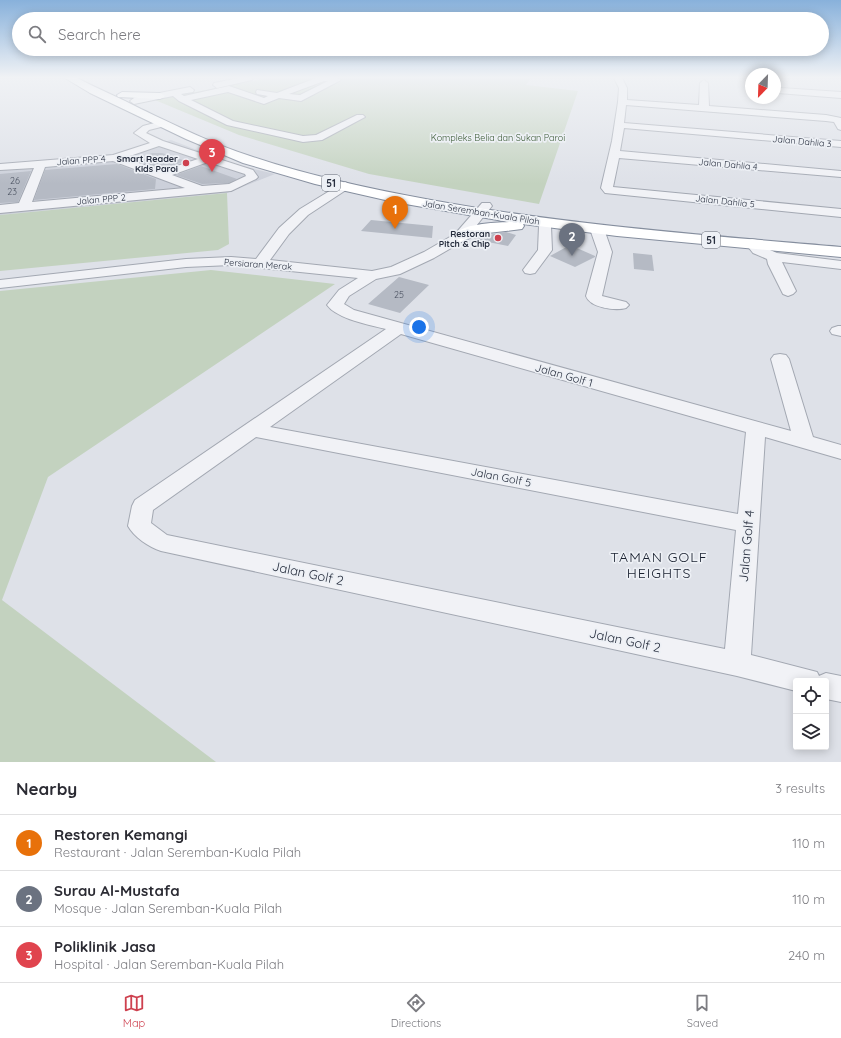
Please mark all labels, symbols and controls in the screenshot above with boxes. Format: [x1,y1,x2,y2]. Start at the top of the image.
search box [12,12,829,56]
icon: search [26,23,48,45]
text: Search here [58,25,141,44]
north arrow [745,68,781,104]
park label: Kompleks Belia dan Sukan Paroi [431,132,565,143]
street label: Jalan Dahlia 3 [772,133,832,149]
pin: 3 [199,139,225,172]
street label: Jalan PPP 4 [56,153,106,167]
place label: Smart Reader Kids Paroi [117,153,178,174]
street label: Jalan Dahlia 4 [698,156,758,172]
marker: Smart Reader Kids Paroi [181,158,191,168]
house number: 26 [10,175,20,186]
road number: 51 [322,175,340,191]
house number: 23 [7,186,17,197]
street label: Jalan PPP 2 [76,191,126,207]
street label: Jalan Dahlia 5 [695,192,755,210]
pin: 1 [382,196,408,229]
street label: Jalan Seremban-Kuala Pilah [422,197,540,227]
pin: 2 [559,223,585,256]
place label: Restoran Pitch & Chip [439,228,490,249]
road number: 51 [702,232,720,248]
marker: Restoran Pitch & Chip [493,233,503,243]
street label: Persiaran Merak [224,256,293,272]
house number: 25 [394,289,404,300]
your location [409,317,429,337]
street label: Jalan Golf 1 [534,360,594,390]
street label: Jalan Golf 5 [470,464,532,490]
street label: Jalan Golf 4 [735,509,757,583]
district label: TAMAN GOLF HEIGHTS [610,548,708,582]
street label: Jalan Golf 2 [271,558,345,588]
street label: Jalan Golf 2 [588,625,662,655]
map controls [793,678,829,750]
button: locate [793,678,829,714]
button: layers [793,714,829,750]
text: Nearby [16,778,77,799]
text: 3 results [775,780,825,796]
text: Restoren Kemangi [54,825,188,844]
text: 1 [26,835,32,851]
text: 110 m [792,835,825,851]
text: Restaurant · Jalan Seremban-Kuala Pilah [54,844,301,860]
text: Surau Al-Mustafa [54,881,180,900]
text: 2 [25,891,33,907]
text: 110 m [792,891,825,907]
text: Mosque · Jalan Seremban-Kuala Pilah [54,900,282,916]
text: Poliklinik Jasa [54,937,156,956]
text: 3 [26,947,32,963]
text: 240 m [788,947,825,963]
text: Hospital · Jalan Seremban-Kuala Pilah [54,956,284,972]
tab: Map [123,992,145,1030]
tab: Directions [391,992,441,1030]
tab: Saved [687,992,718,1030]

